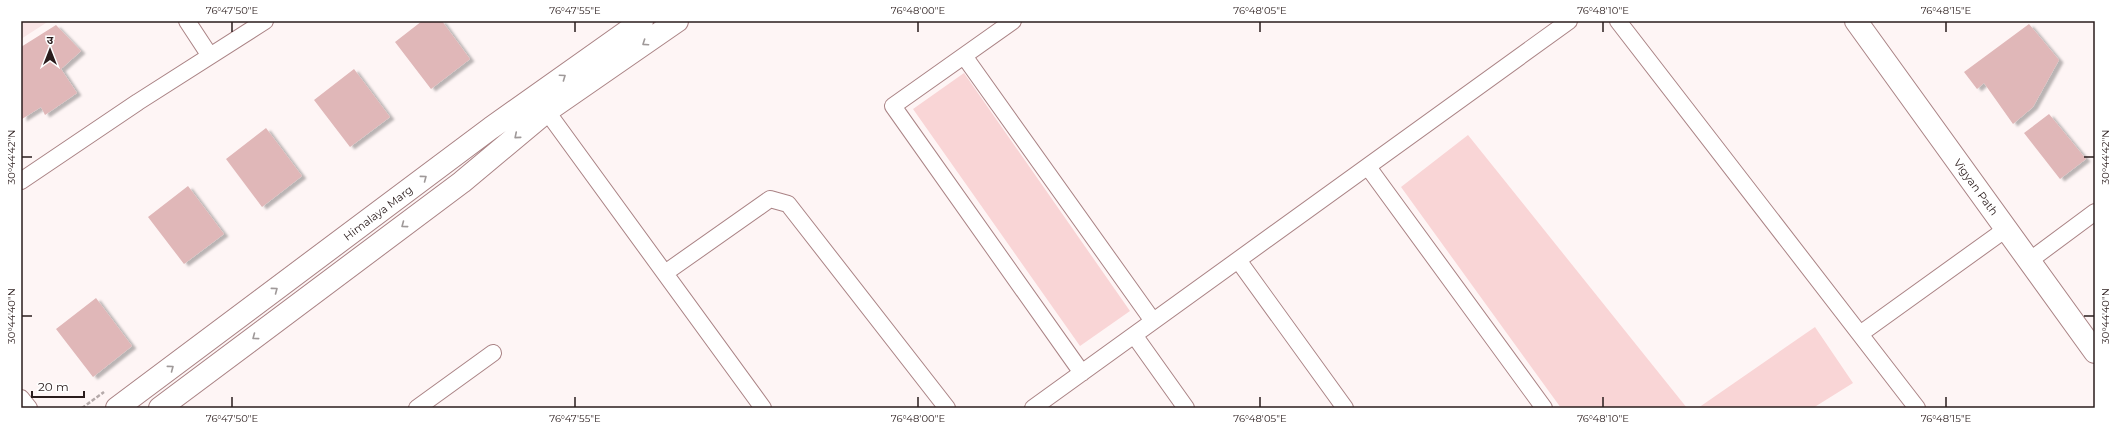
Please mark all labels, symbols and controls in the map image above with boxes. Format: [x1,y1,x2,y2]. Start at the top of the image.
text: 76°47'50"E [206,4,259,17]
text: 76°47'55"E [549,4,601,17]
text: 76°48'00"E [891,4,945,17]
text: 76°48'05"E [1233,4,1287,17]
text: 76°48'10"E [1577,4,1629,17]
text: 76°48'15"E [1921,4,1972,17]
north arrow [30,30,70,70]
text: उ [47,33,54,47]
one-way arrow [642,38,649,46]
one-way arrow [559,74,566,82]
text: 30°44'42"N [5,130,18,184]
text: 30°44'42"N [2099,130,2112,184]
one-way arrow [514,131,522,138]
street label: Vigyan Path [1951,156,2001,218]
one-way arrow [419,176,426,183]
street label: Himalaya Marg [341,182,415,244]
one-way arrow [402,220,409,227]
one-way arrow [271,287,278,295]
text: 30°44'40"N [5,288,18,344]
text: 30°44'40"N [2099,288,2112,344]
one-way arrow [253,332,260,339]
one-way arrow [166,366,173,373]
scale bar [32,373,84,399]
text: 20 m [38,379,69,394]
text: 76°47'50"E [206,412,259,425]
text: 76°47'55"E [549,412,601,425]
text: 76°48'00"E [891,412,945,425]
text: 76°48'05"E [1233,412,1287,425]
text: 76°48'10"E [1577,412,1629,425]
text: 76°48'15"E [1921,412,1972,425]

